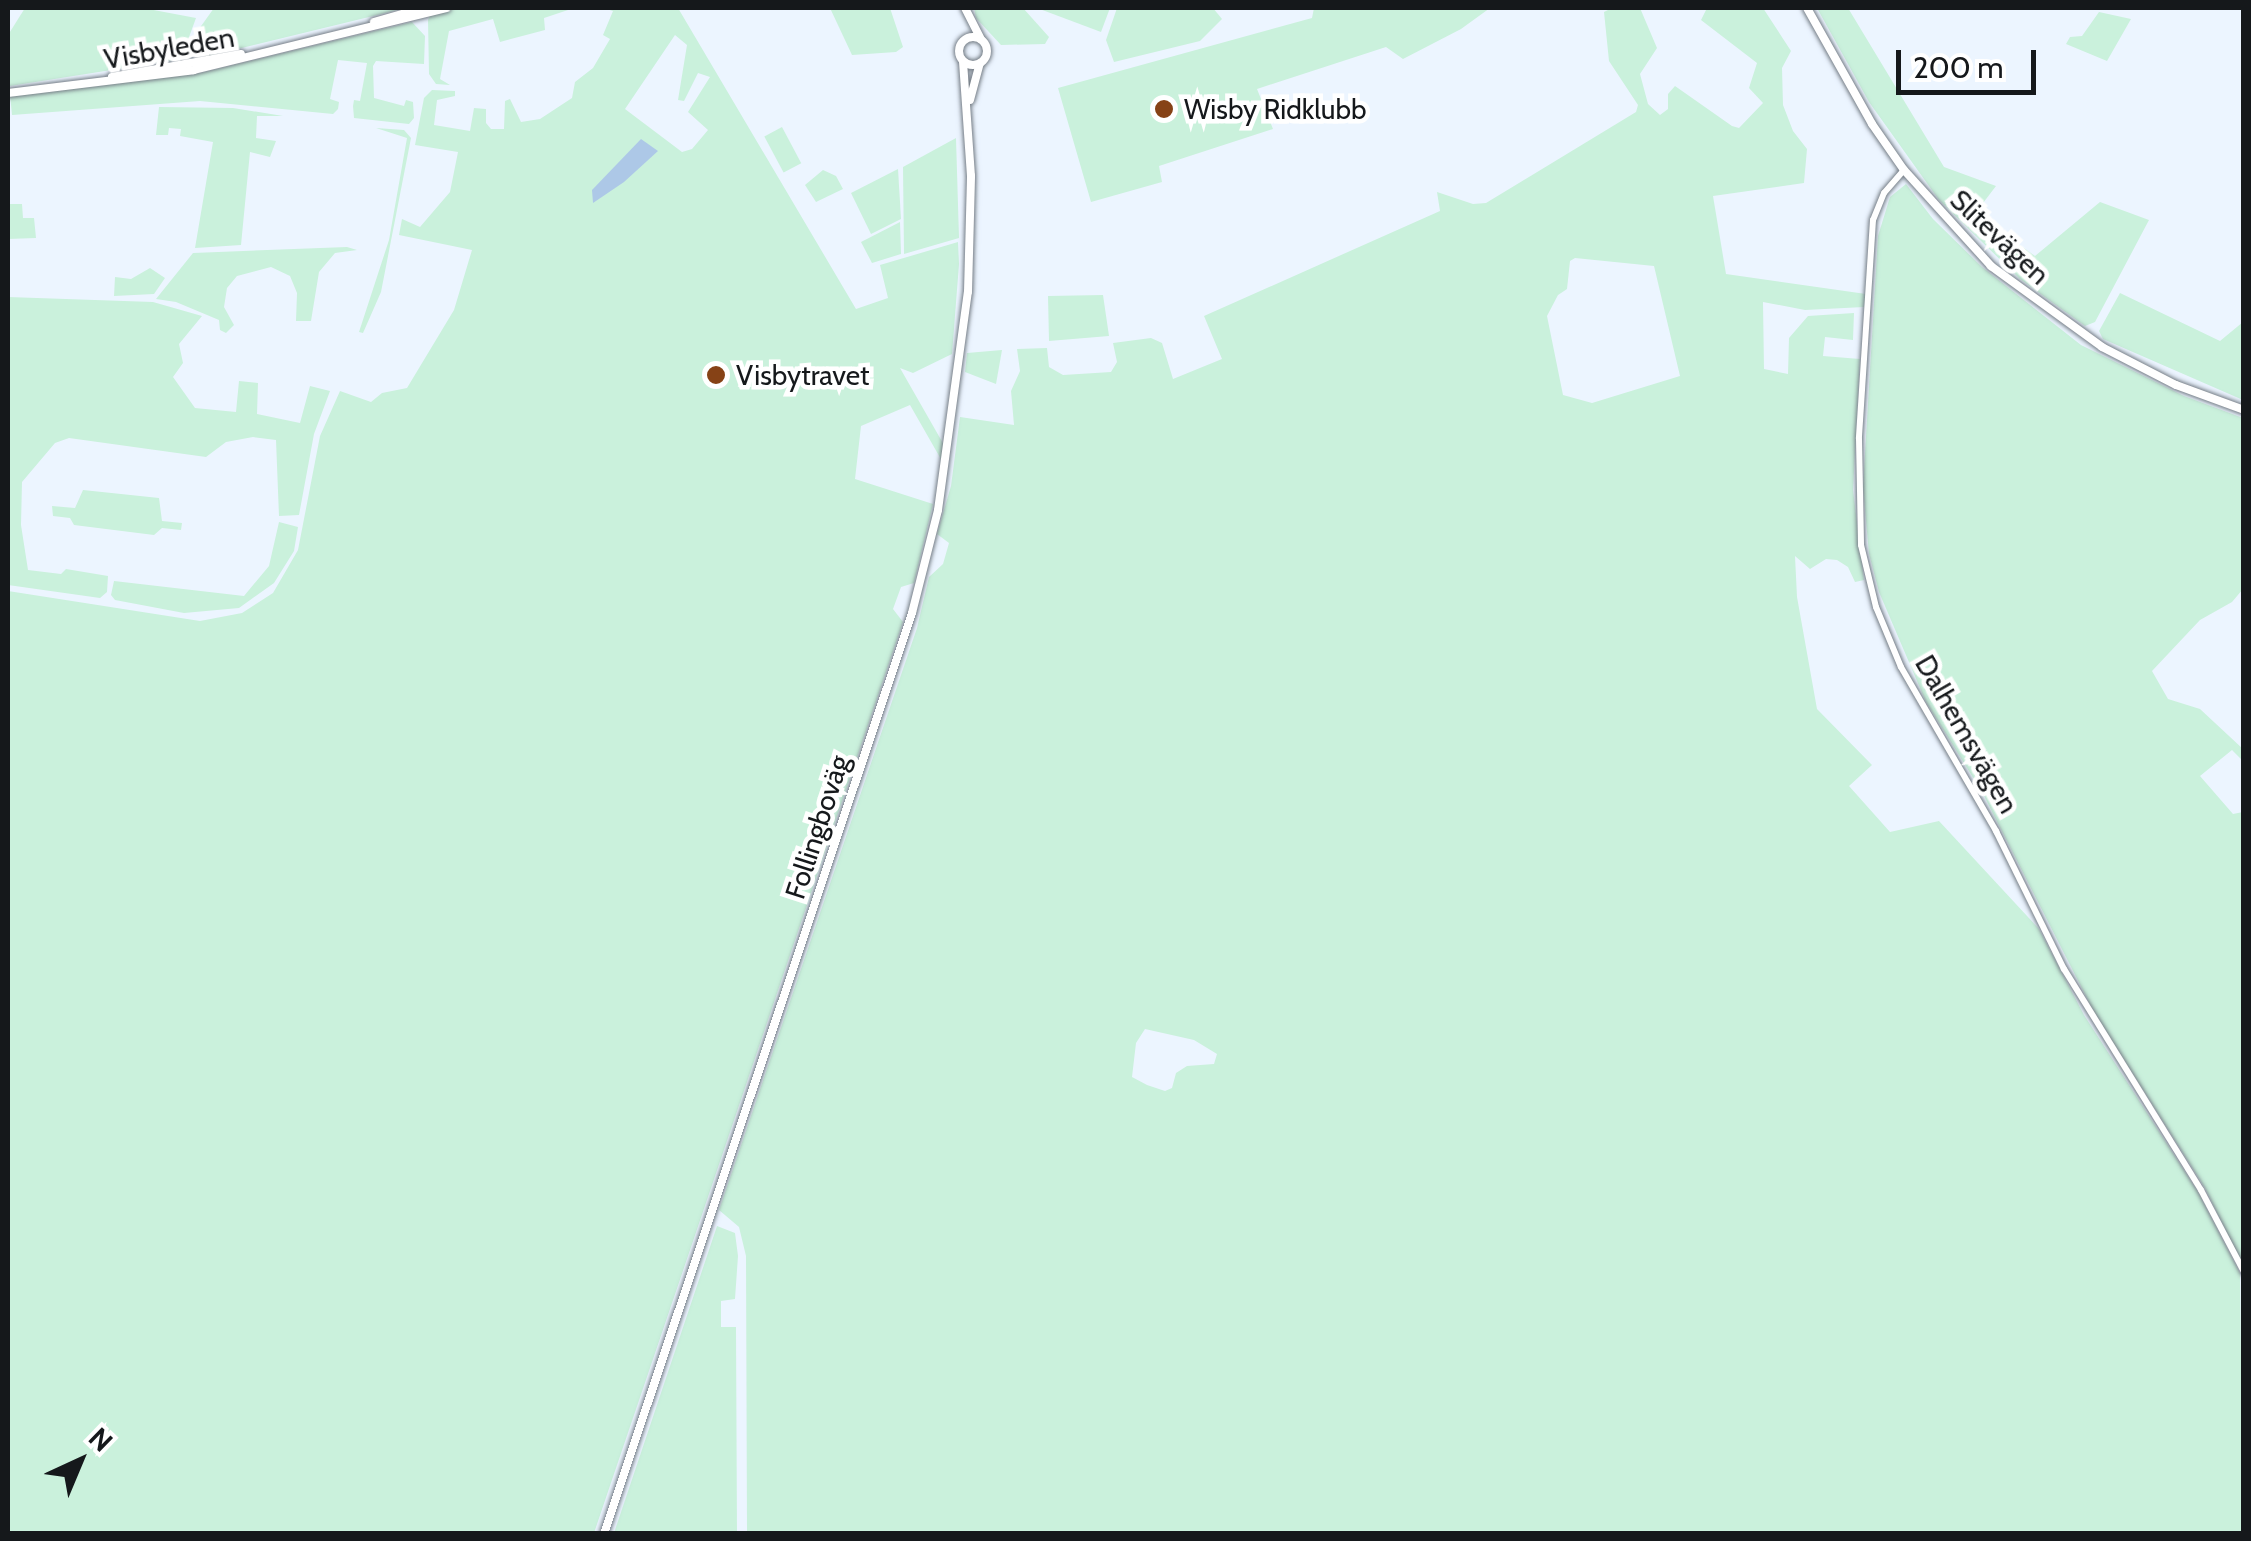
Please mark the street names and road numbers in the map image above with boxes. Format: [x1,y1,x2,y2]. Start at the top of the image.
street label: Visbyleden [101,20,237,76]
street label: Slitevägen [1943,183,2057,291]
street label: Dalhemsvägen [1908,649,2026,819]
street label: Follingboväg [778,751,856,903]

